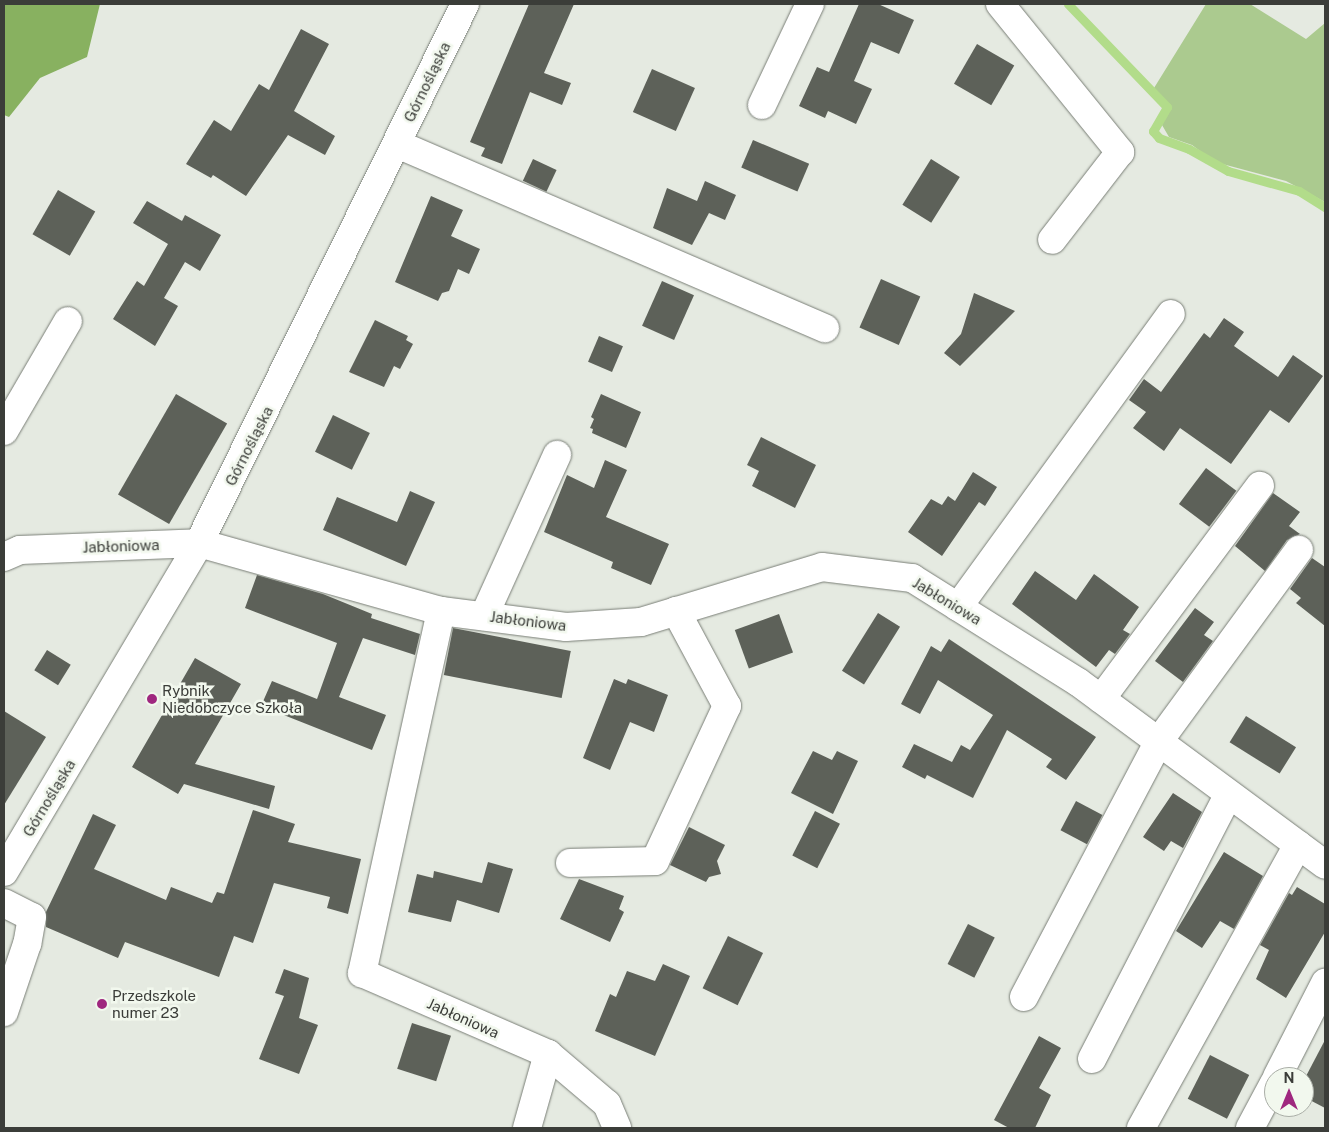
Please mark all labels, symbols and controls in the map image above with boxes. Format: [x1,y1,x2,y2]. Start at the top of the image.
street label: Górnośląska [400,39,454,125]
street label: Górnośląska [221,403,277,489]
street label: Jabłoniowa [82,536,160,556]
street label: Jabłoniowa [909,573,985,629]
street label: Jabłoniowa [489,607,567,635]
place label: Rybnik Niedobczyce Szkoła [162,681,302,716]
marker: Rybnik Niedobczyce Szkoła [146,693,158,705]
street label: Górnośląska [19,756,79,840]
place label: Przedszkole numer 23 [112,986,196,1021]
street label: Jabłoniowa [424,994,502,1042]
marker: Przedszkole numer 23 [96,998,108,1010]
north arrow [1264,1067,1314,1117]
text: N [1284,1070,1294,1086]

